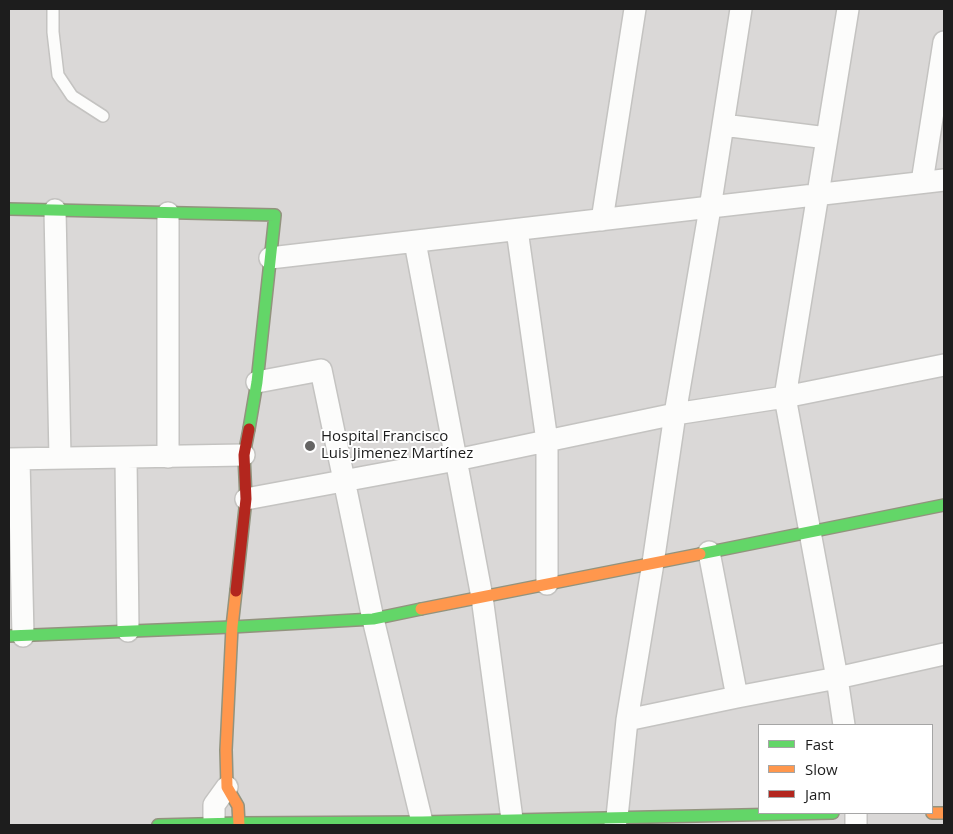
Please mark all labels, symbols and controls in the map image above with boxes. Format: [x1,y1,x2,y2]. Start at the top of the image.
place label: Hospital Francisco Luis Jimenez Martínez [321,428,473,463]
marker: Hospital Francisco Luis Jimenez Martínez [303,439,317,453]
legend [758,724,933,814]
text: Fast [805,734,834,754]
text: Slow [805,759,838,779]
text: Jam [805,784,831,804]

